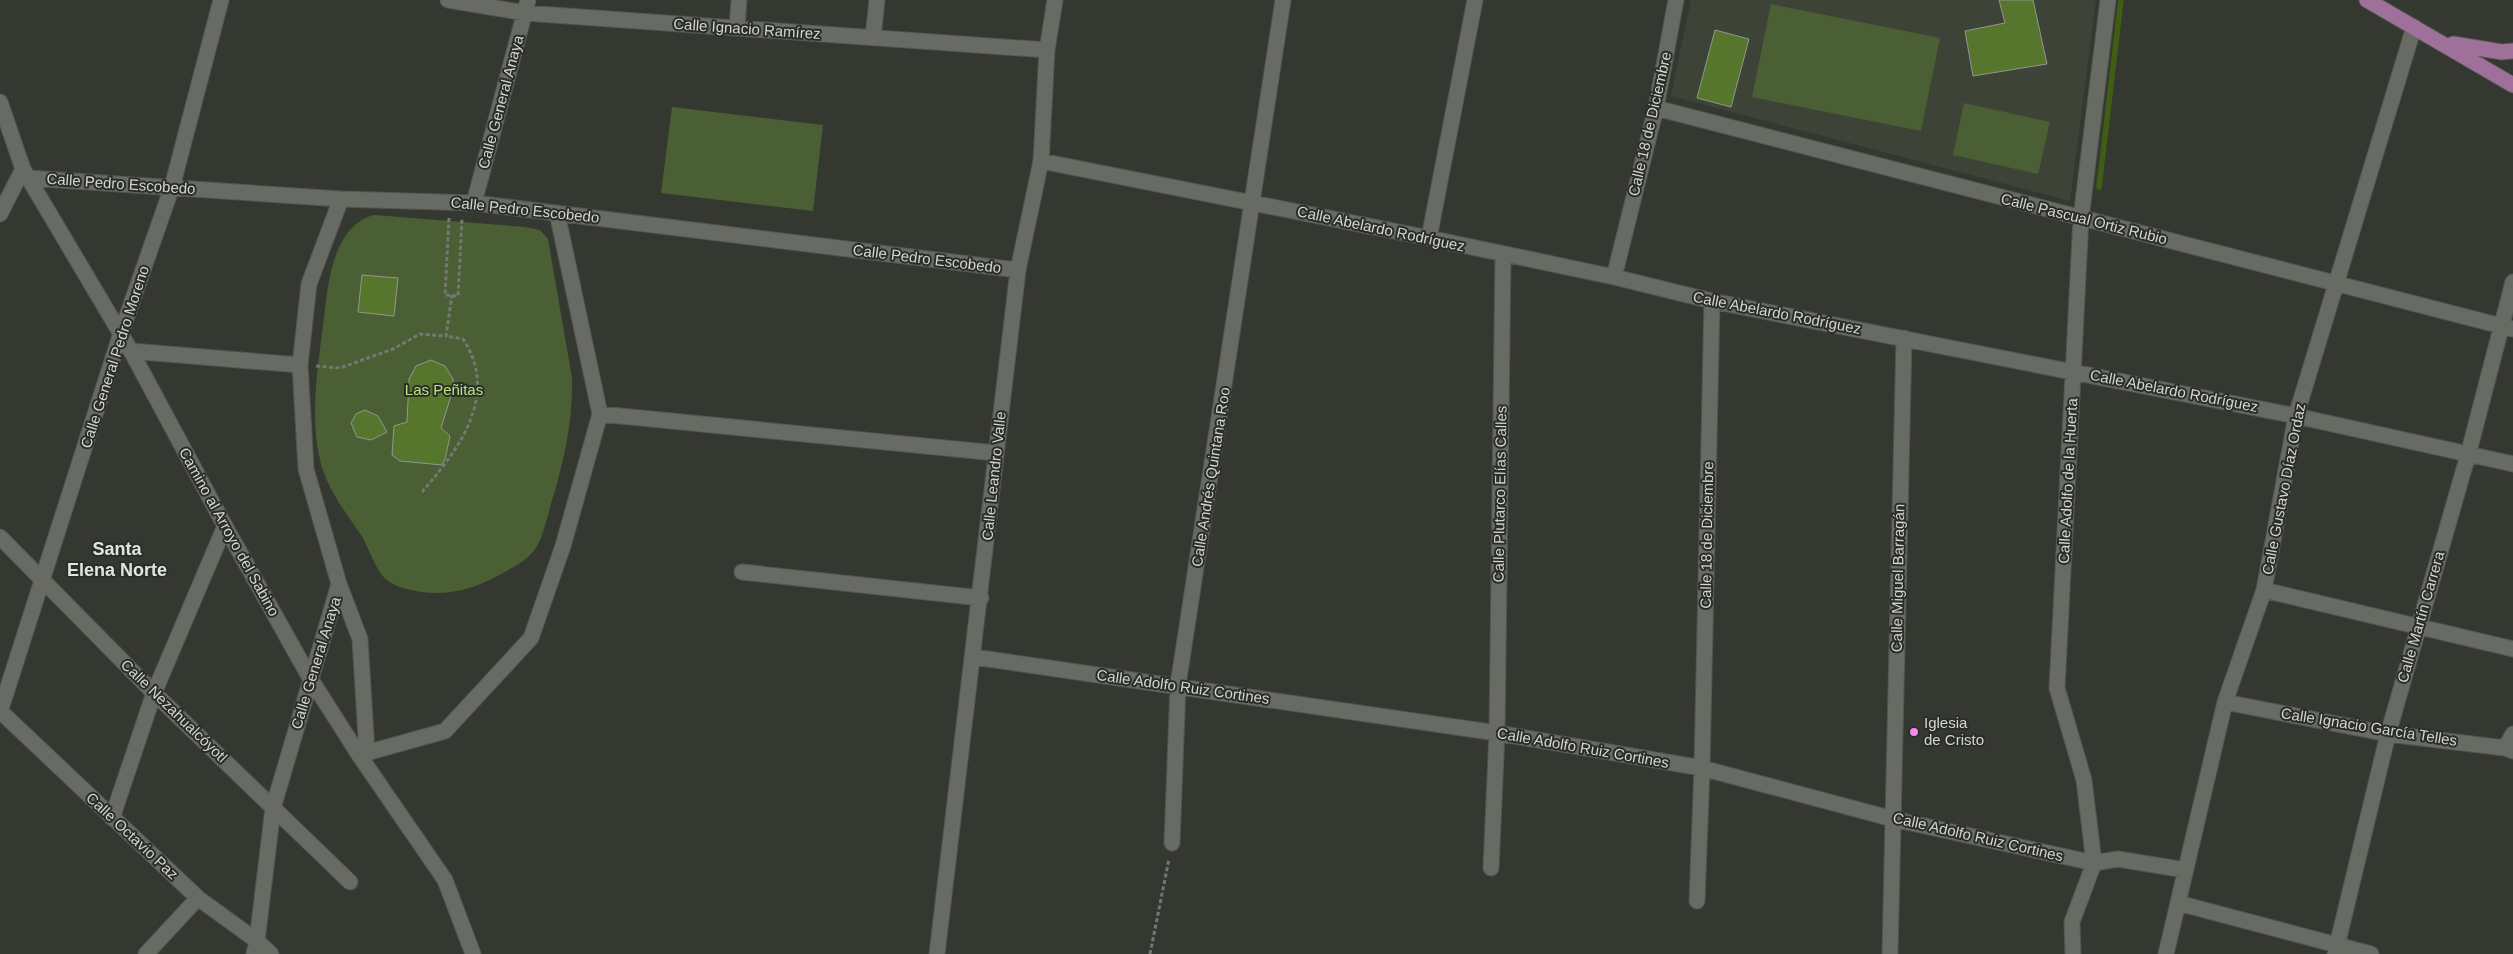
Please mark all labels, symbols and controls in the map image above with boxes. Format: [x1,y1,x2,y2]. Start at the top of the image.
street label: Calle Ignacio Ramírez [673,15,821,42]
street label: Calle General Anaya [475,33,527,171]
street label: Calle 18 de Diciembre [1625,50,1674,198]
street label: Calle Pedro Escobedo [46,170,196,197]
street label: Calle Pascual Ortiz Rubio [1999,190,2169,247]
street label: Calle Pedro Escobedo [450,193,600,226]
street label: Calle Abelardo Rodríguez [1296,202,1466,255]
street label: Calle Pedro Escobedo [852,241,1002,276]
street label: Calle General Pedro Moreno [77,263,152,450]
street label: Calle Abelardo Rodríguez [1692,288,1863,337]
street label: Calle Abelardo Rodríguez [2089,366,2260,415]
park label: Las Peñitas [405,381,483,398]
street label: Calle Andrés Quintana Roo [1188,386,1233,568]
street label: Calle Adolfo de la Huerta [2055,397,2080,564]
street label: Calle Gustavo Díaz Ordaz [2259,402,2308,576]
street label: Calle Plutarco Elías Calles [1489,405,1510,583]
street label: Calle Leandro Valle [978,411,1009,541]
street label: Camino al Arroyo del Sabino [176,445,283,619]
street label: Calle 18 de Diciembre [1697,461,1716,609]
street label: Calle Miguel Barragán [1888,504,1907,652]
district label: Santa Elena Norte [67,539,167,580]
street label: Calle Martín Carrera [2394,549,2448,685]
street label: Calle General Anaya [287,594,344,731]
street label: Calle Nezahualcóyotl [118,656,231,766]
street label: Calle Adolfo Ruiz Cortines [1096,666,1271,707]
street label: Calle Ignacio García Telles [2280,704,2458,749]
place label: Iglesia de Cristo [1924,714,1984,748]
street label: Calle Adolfo Ruiz Cortines [1496,724,1670,771]
marker: Iglesia de Cristo [1908,726,1920,738]
street label: Calle Octavio Paz [83,789,182,883]
street label: Calle Adolfo Ruiz Cortines [1891,809,2065,864]

